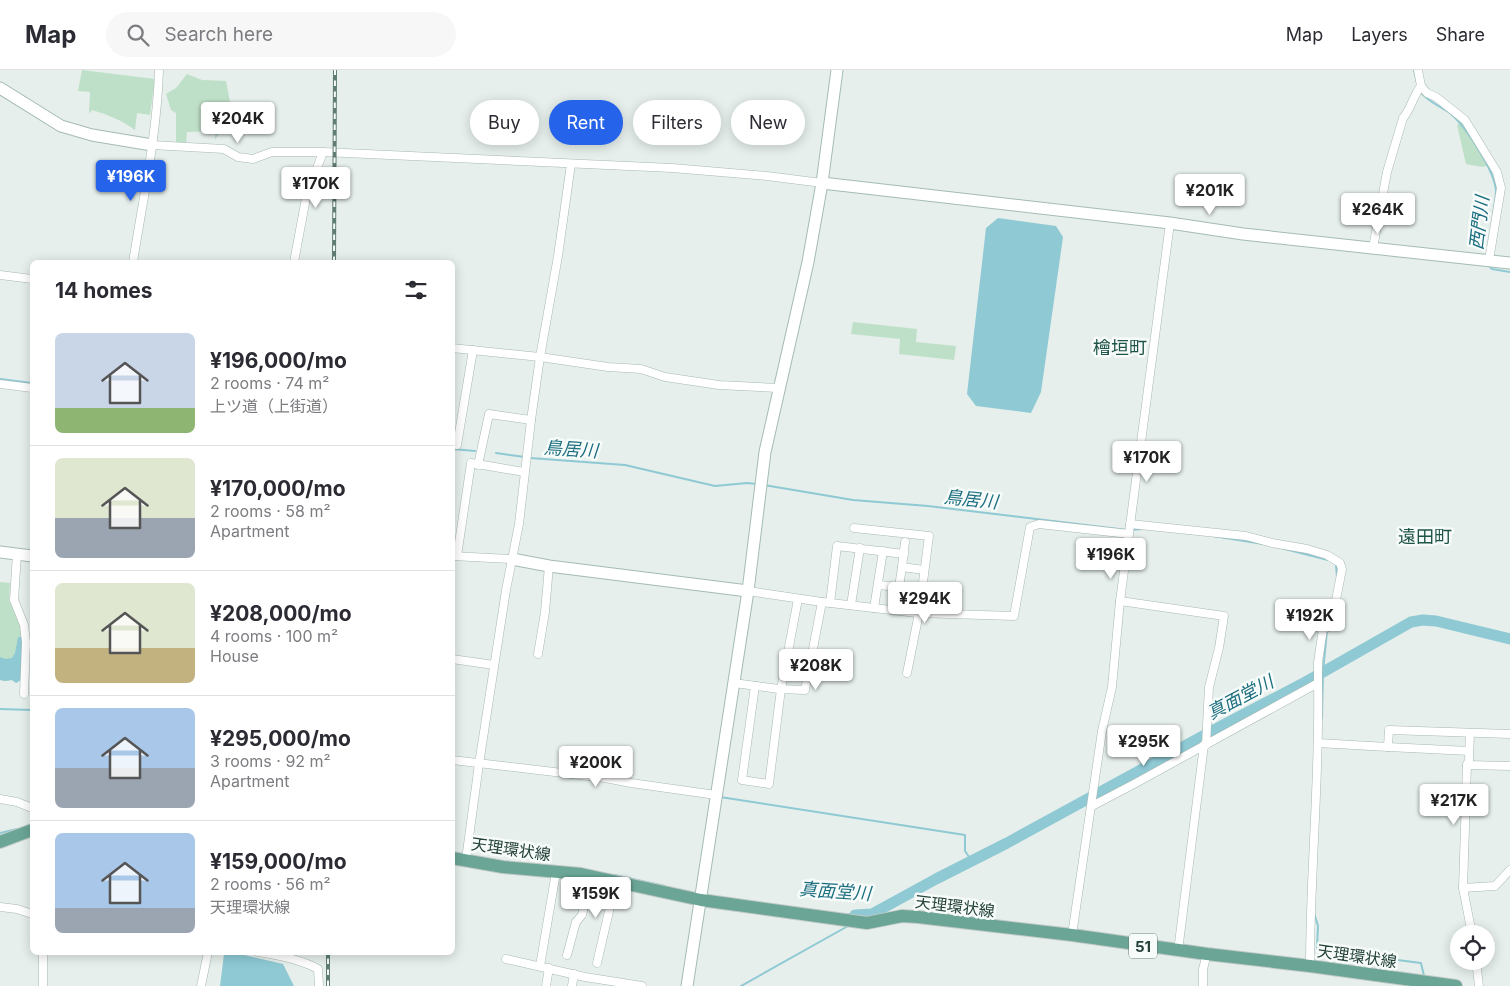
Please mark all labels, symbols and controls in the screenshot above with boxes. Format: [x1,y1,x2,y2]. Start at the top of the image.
search box [106,12,456,57]
text: Map [25,20,76,49]
icon: search [124,21,152,49]
text: Search here [164,23,273,46]
text: Map [1286,24,1323,45]
text: Layers [1351,24,1408,45]
text: Share [1436,24,1485,45]
chip: Buy [470,100,539,145]
chip: Rent [549,100,623,145]
chip: Filters [633,100,721,145]
chip: New [731,100,805,145]
pin: ¥204K [203,102,273,144]
text: ¥204K [212,108,264,128]
pin: ¥196K [96,160,166,202]
text: ¥196K [107,166,155,186]
pin: ¥170K [281,166,351,209]
text: ¥170K [292,173,340,193]
pin: ¥201K [1175,174,1245,216]
text: ¥201K [1186,180,1234,200]
pin: ¥264K [1343,192,1413,235]
water label: 西門川 [1465,193,1493,251]
text: ¥264K [1352,199,1404,219]
icon: filters [402,276,430,304]
text: 14 homes [55,278,153,303]
district label: 檜垣町 [1093,337,1147,358]
text: ¥196,000/mo [210,348,347,373]
icon: home [95,353,155,413]
text: 2 rooms · 74 m² [210,373,329,393]
text: 上ツ道（上街道） [210,396,338,416]
water label: 鳥居川 [543,437,601,461]
pin: ¥170K [1112,440,1182,483]
text: ¥170K [1123,447,1171,467]
text: ¥170,000/mo [210,476,346,501]
icon: home [95,478,155,538]
water label: 鳥居川 [943,486,1001,512]
text: 2 rooms · 58 m² [210,501,330,521]
text: Apartment [210,521,290,541]
district label: 遠田町 [1398,526,1452,547]
pin: ¥196K [1076,538,1146,580]
text: ¥196K [1087,544,1135,564]
pin: ¥294K [890,582,960,624]
text: ¥294K [899,588,951,608]
pin: ¥192K [1275,598,1345,641]
text: ¥208,000/mo [210,601,352,626]
icon: home [95,603,155,663]
text: ¥192K [1286,605,1334,625]
text: 4 rooms · 100 m² [210,626,338,646]
text: House [210,646,259,666]
pin: ¥208K [781,648,851,691]
text: ¥208K [790,655,842,675]
water label: 真面堂川 [1203,670,1278,723]
pin: ¥295K [1109,724,1179,767]
text: ¥295,000/mo [210,726,351,751]
icon: home [95,728,155,788]
text: ¥295K [1118,731,1170,751]
pin: ¥200K [561,746,631,788]
text: 3 rooms · 92 m² [210,751,331,771]
text: ¥200K [570,752,622,772]
text: Apartment [210,771,290,791]
pin: ¥217K [1419,784,1489,826]
text: ¥217K [1431,790,1477,810]
street label: 天理環状線 [470,834,552,864]
text: ¥159,000/mo [210,849,347,874]
icon: home [95,853,155,913]
text: 2 rooms · 56 m² [210,874,331,894]
pin: ¥159K [561,876,631,919]
water label: 真面堂川 [798,878,874,904]
text: ¥159K [572,883,620,903]
street label: 天理環状線 [914,891,996,921]
text: 天理環状線 [210,897,290,917]
map controls [1450,925,1495,970]
button: locate [1450,925,1495,970]
road number: 51 [1129,934,1157,958]
street label: 天理環状線 [1316,941,1398,971]

